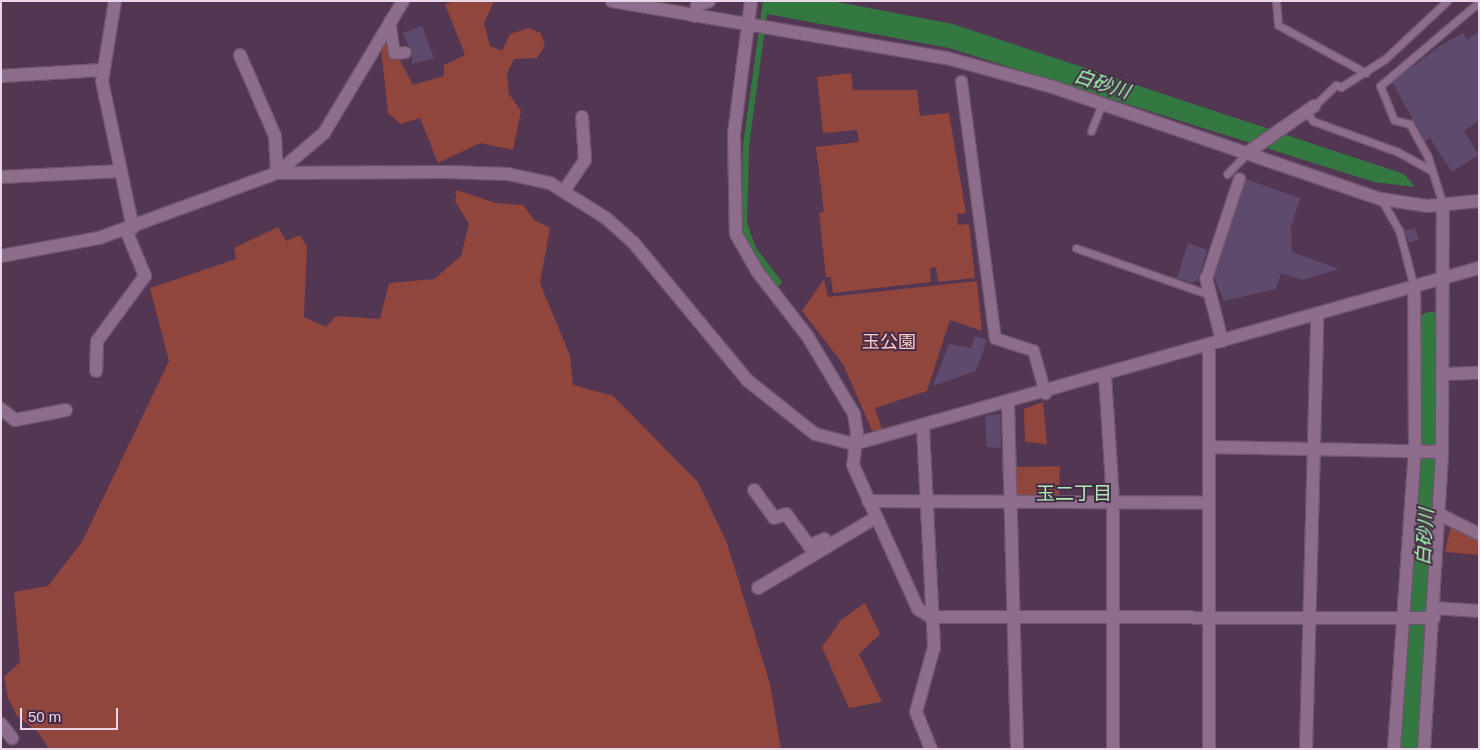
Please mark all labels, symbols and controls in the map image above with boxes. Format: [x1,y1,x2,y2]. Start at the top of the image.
water label: 白砂川 [1071,64,1133,104]
park label: 玉公園 [862,331,916,353]
district label: 玉二丁目 [1036,483,1112,505]
water label: 白砂川 [1412,508,1438,566]
scale bar [22,698,120,730]
text: 50 m [28,708,61,725]

